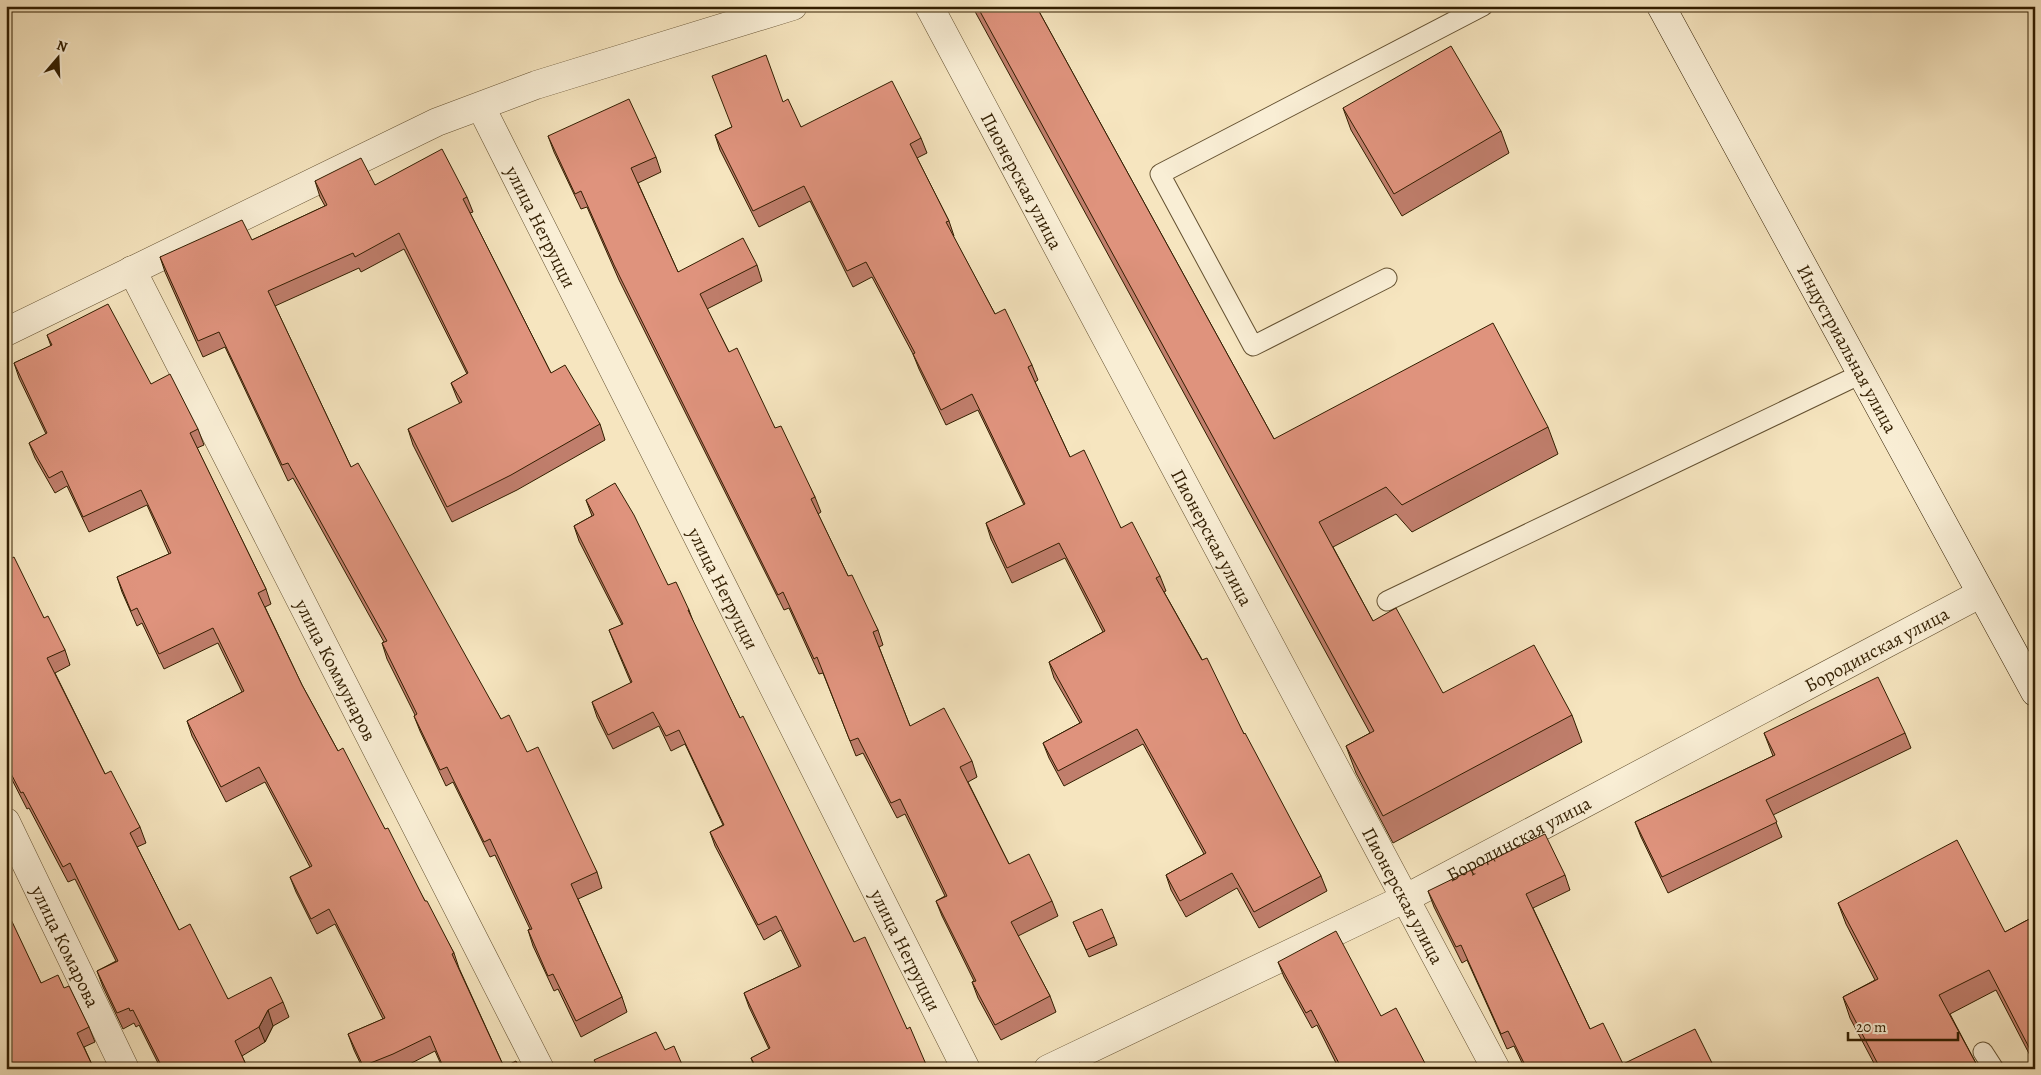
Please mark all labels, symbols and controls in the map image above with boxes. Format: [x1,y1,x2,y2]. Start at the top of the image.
north arrow [32,32,82,82]
text: N [54,36,70,57]
street label: Пионерская улица [974,108,1069,254]
street label: улица Негруцци [498,161,582,293]
street label: Индустриальная улица [1790,260,1903,438]
street label: Пионерская улица [1164,465,1259,611]
street label: улица Негруцци [681,522,764,654]
street label: улица Коммунаров [288,594,382,746]
street label: Бородинская улица [1800,601,1954,699]
street label: Бородинская улица [1442,790,1596,888]
street label: Пионерская улица [1355,823,1450,969]
street label: улица Комарова [24,881,106,1012]
street label: улица Негруцци [863,884,947,1016]
scale bar [1848,1010,1958,1042]
text: 20 m [1856,1017,1887,1037]

